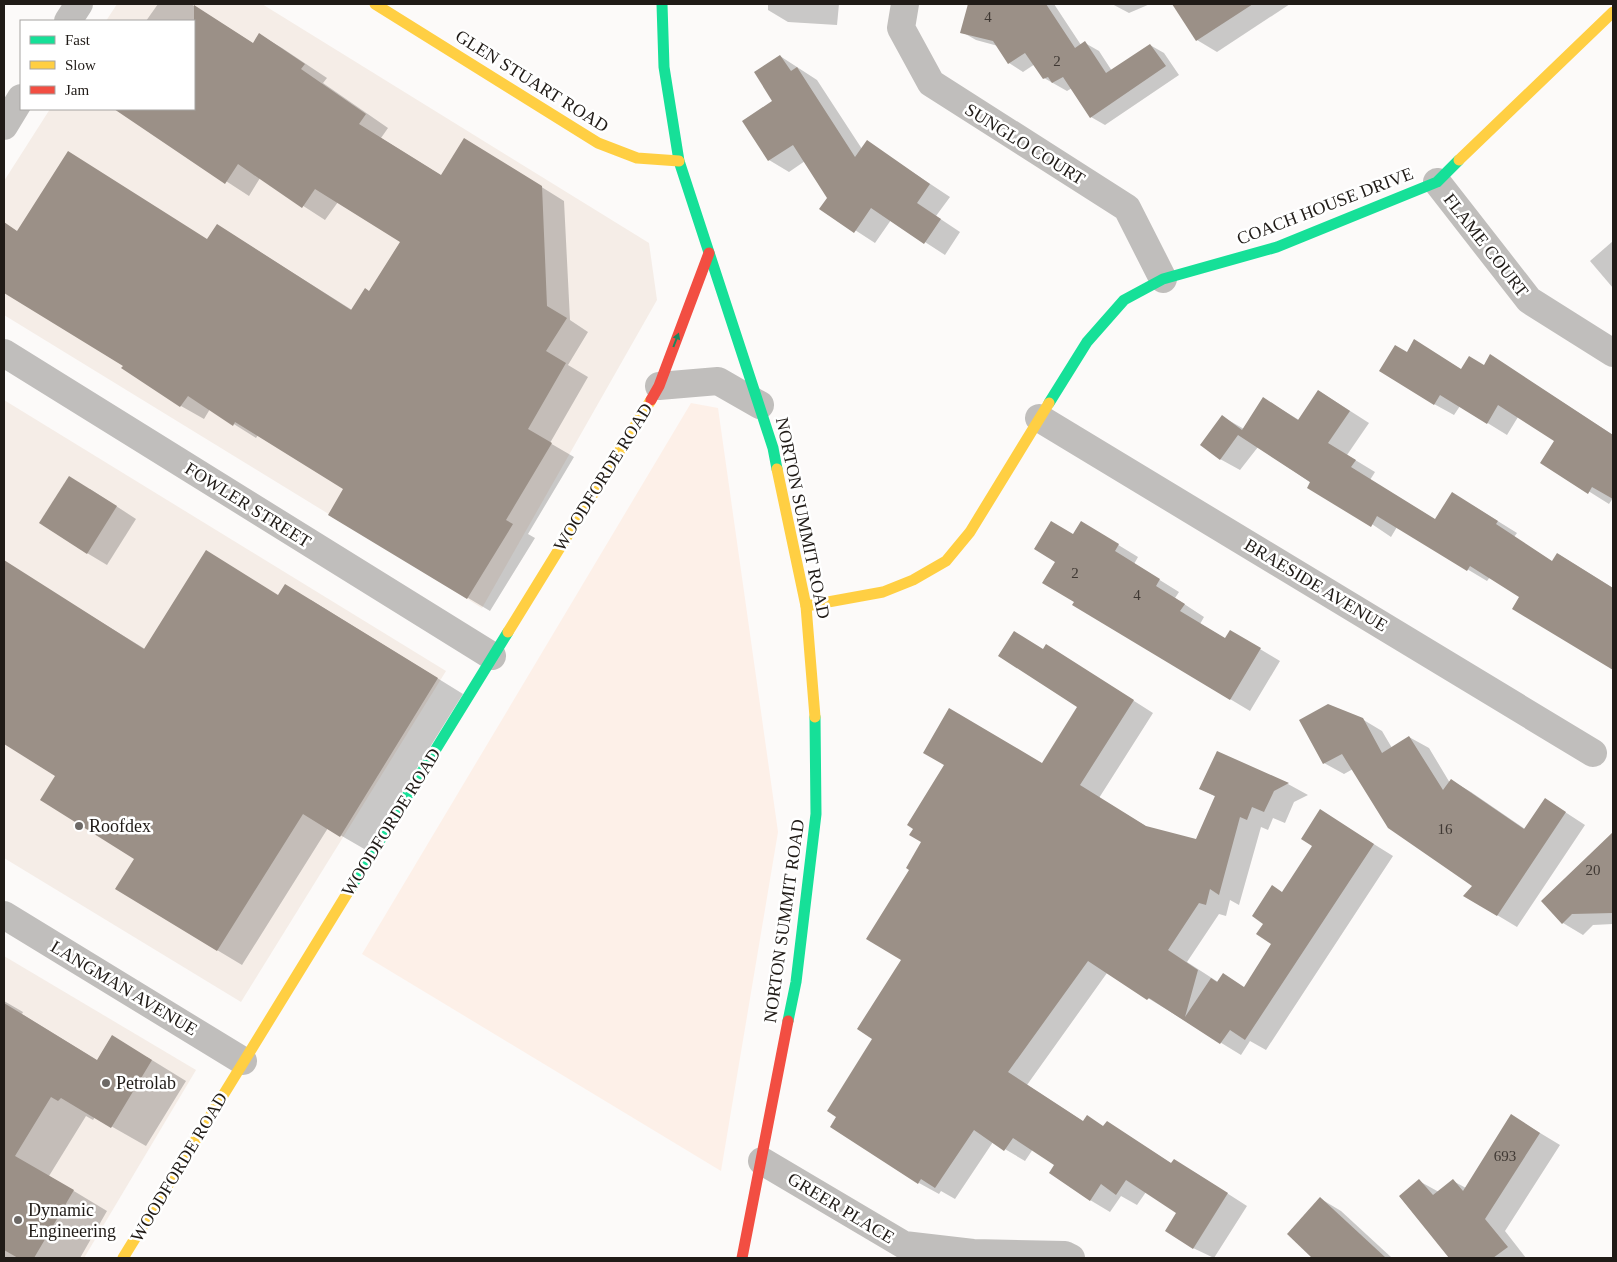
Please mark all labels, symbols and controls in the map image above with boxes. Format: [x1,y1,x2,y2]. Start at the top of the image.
house number: 4 [984,9,992,25]
legend [20,20,195,110]
street label: GLEN STUART ROAD [452,26,612,136]
text: Fast [65,32,91,48]
house number: 2 [1053,53,1061,69]
text: Slow [65,57,96,73]
text: Jam [65,82,89,98]
street label: SUNGLO COURT [961,99,1089,189]
street label: COACH HOUSE DRIVE [1234,163,1416,249]
street label: FLAME COURT [1440,189,1532,301]
one-way arrow [672,332,680,347]
street label: WOODFORDE ROAD [549,399,657,555]
street label: NORTON SUMMIT ROAD [772,416,834,620]
street label: FOWLER STREET [181,458,315,552]
street label: BRAESIDE AVENUE [1241,534,1391,636]
house number: 2 [1071,565,1079,581]
house number: 4 [1133,587,1141,603]
street label: WOODFORDE ROAD [337,744,445,900]
place label: Roofdex [89,816,151,836]
street label: NORTON SUMMIT ROAD [760,818,808,1024]
marker: Roofdex [73,820,85,832]
house number: 16 [1438,821,1453,837]
house number: 20 [1586,862,1601,878]
street label: LANGMAN AVENUE [47,936,201,1040]
place label: Petrolab [116,1073,176,1093]
marker: Petrolab [100,1077,112,1089]
street label: WOODFORDE ROAD [127,1089,231,1245]
house number: 693 [1494,1148,1516,1164]
street label: GREER PLACE [784,1168,898,1248]
place label: Dynamic Engineering [28,1200,116,1241]
marker: Dynamic Engineering [12,1214,24,1226]

